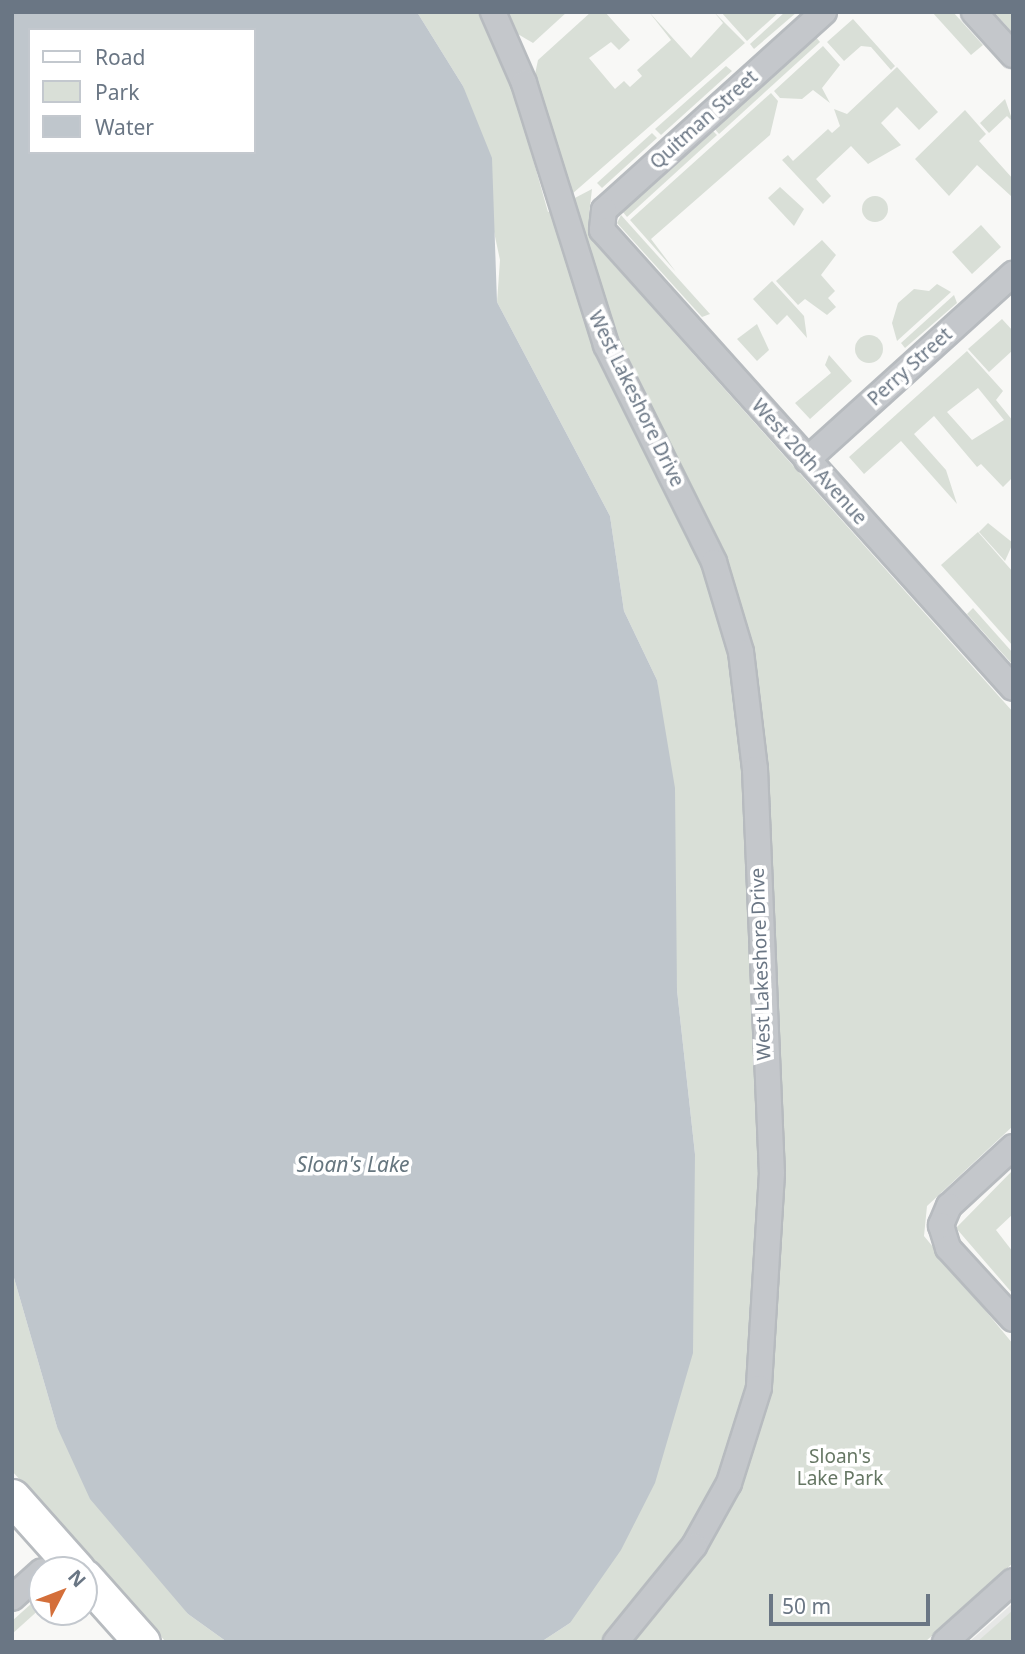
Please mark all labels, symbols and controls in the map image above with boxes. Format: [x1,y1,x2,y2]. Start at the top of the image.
legend [28,28,256,154]
text: Road [95,43,145,71]
street label: Quitman Street [646,66,762,174]
text: Park [95,78,139,106]
text: Water [95,113,154,141]
street label: West Lakeshore Drive [583,307,689,491]
street label: Perry Street [863,323,957,411]
street label: West 20th Avenue [747,395,871,529]
street label: West Lakeshore Drive [746,867,776,1061]
water label: Sloan's Lake [297,1151,409,1177]
park label: Sloan's Lake Park [797,1446,883,1490]
north arrow [28,1556,98,1626]
text: N [62,1564,92,1593]
scale bar [773,1580,934,1624]
text: 50 m [782,1592,831,1620]

